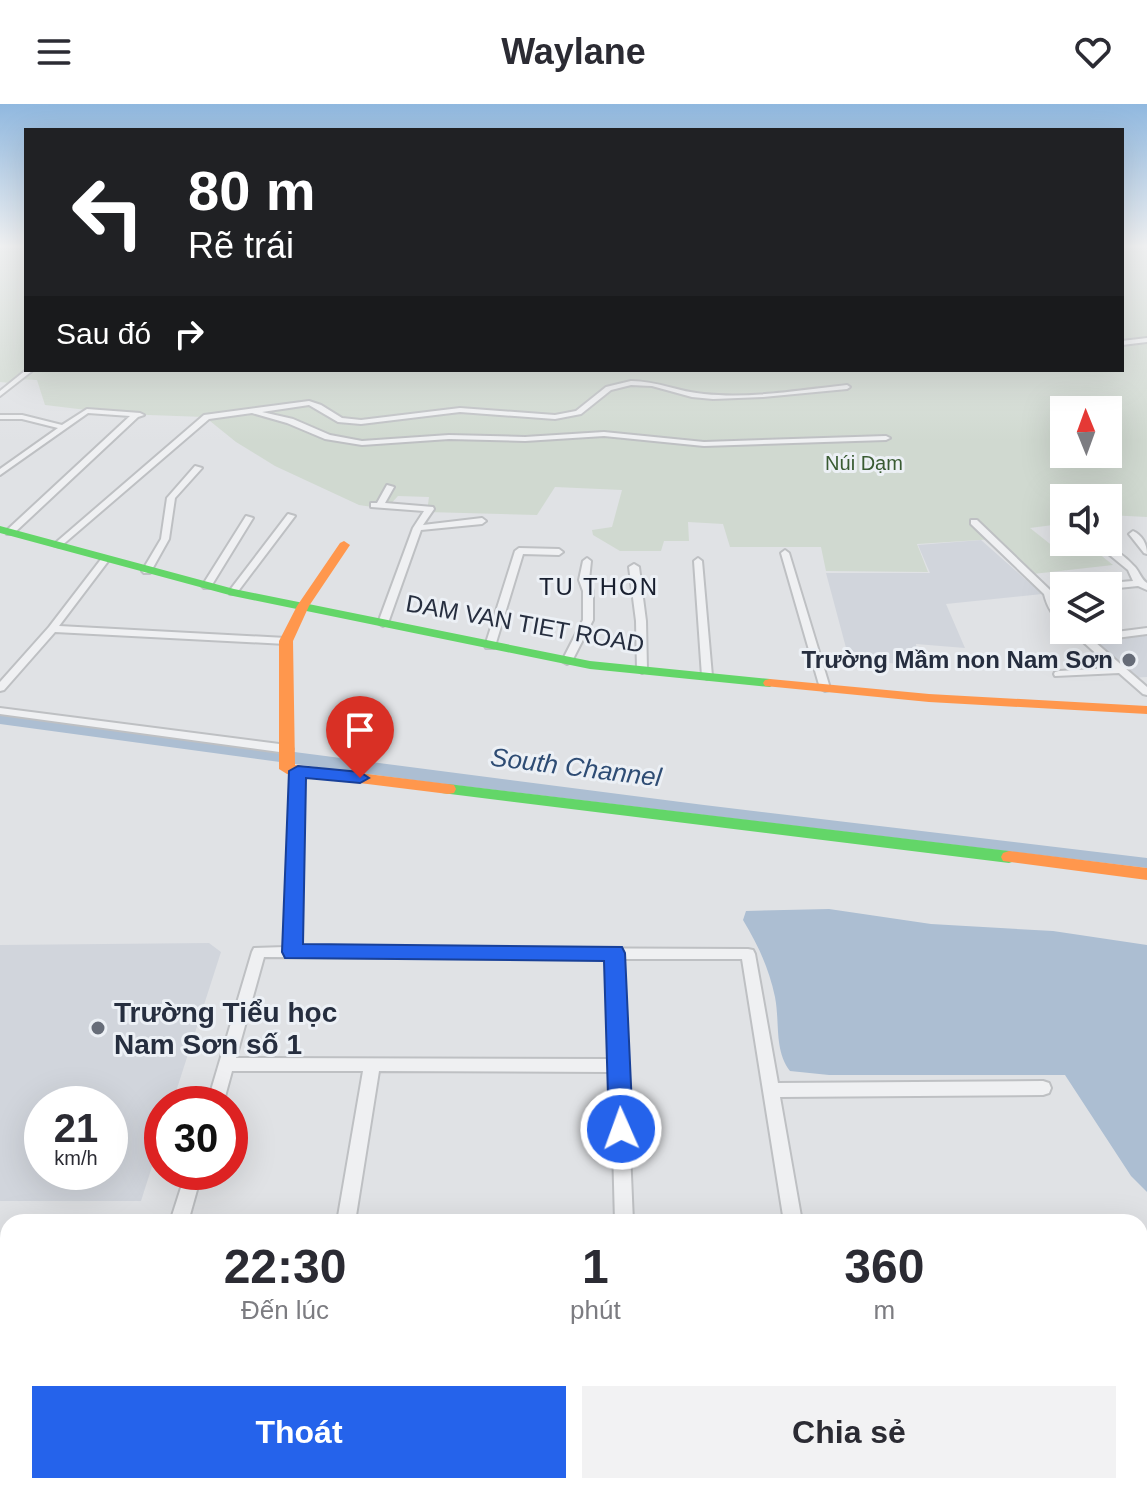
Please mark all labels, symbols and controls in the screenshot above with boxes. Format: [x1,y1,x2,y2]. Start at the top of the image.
icon: menu [32,30,76,74]
icon: heart [1071,30,1115,74]
text: Waylane [501,31,646,72]
text: 80 m [188,159,316,222]
icon: left [56,160,160,264]
text: Rẽ trái [188,225,294,266]
icon: right [167,312,211,356]
text: Sau đó [56,317,151,350]
north arrow [1050,396,1122,468]
map controls [1050,396,1122,644]
park label: Núi Dạm [825,452,903,474]
button: sound [1050,484,1122,556]
button: layers [1050,572,1122,644]
district label: TU THON [539,573,659,600]
street label: DAM VAN TIET ROAD [404,589,646,658]
place label: Trường Mầm non Nam Sơn [801,646,1113,673]
marker: Trường Mầm non Nam Sơn [1120,651,1138,669]
pin [326,696,394,778]
icon: arrive [338,708,382,752]
water label: South Channel [489,742,664,793]
place label: Trường Tiểu học Nam Sơn số 1 [114,997,337,1060]
marker: Trường Tiểu học Nam Sơn số 1 [89,1019,107,1037]
speed limit sign: 30 [144,1086,248,1190]
position arrow [579,1087,663,1171]
text: 21 [54,1106,98,1150]
text: km/h [54,1147,98,1169]
text: 22:30 [224,1240,346,1293]
text: 1 [582,1240,609,1293]
text: 360 [844,1240,924,1293]
text: Đến lúc [241,1295,329,1325]
text: phút [570,1295,621,1325]
text: m [873,1295,895,1325]
button: Thoát [32,1386,566,1478]
button: Chia sẻ [582,1386,1116,1478]

